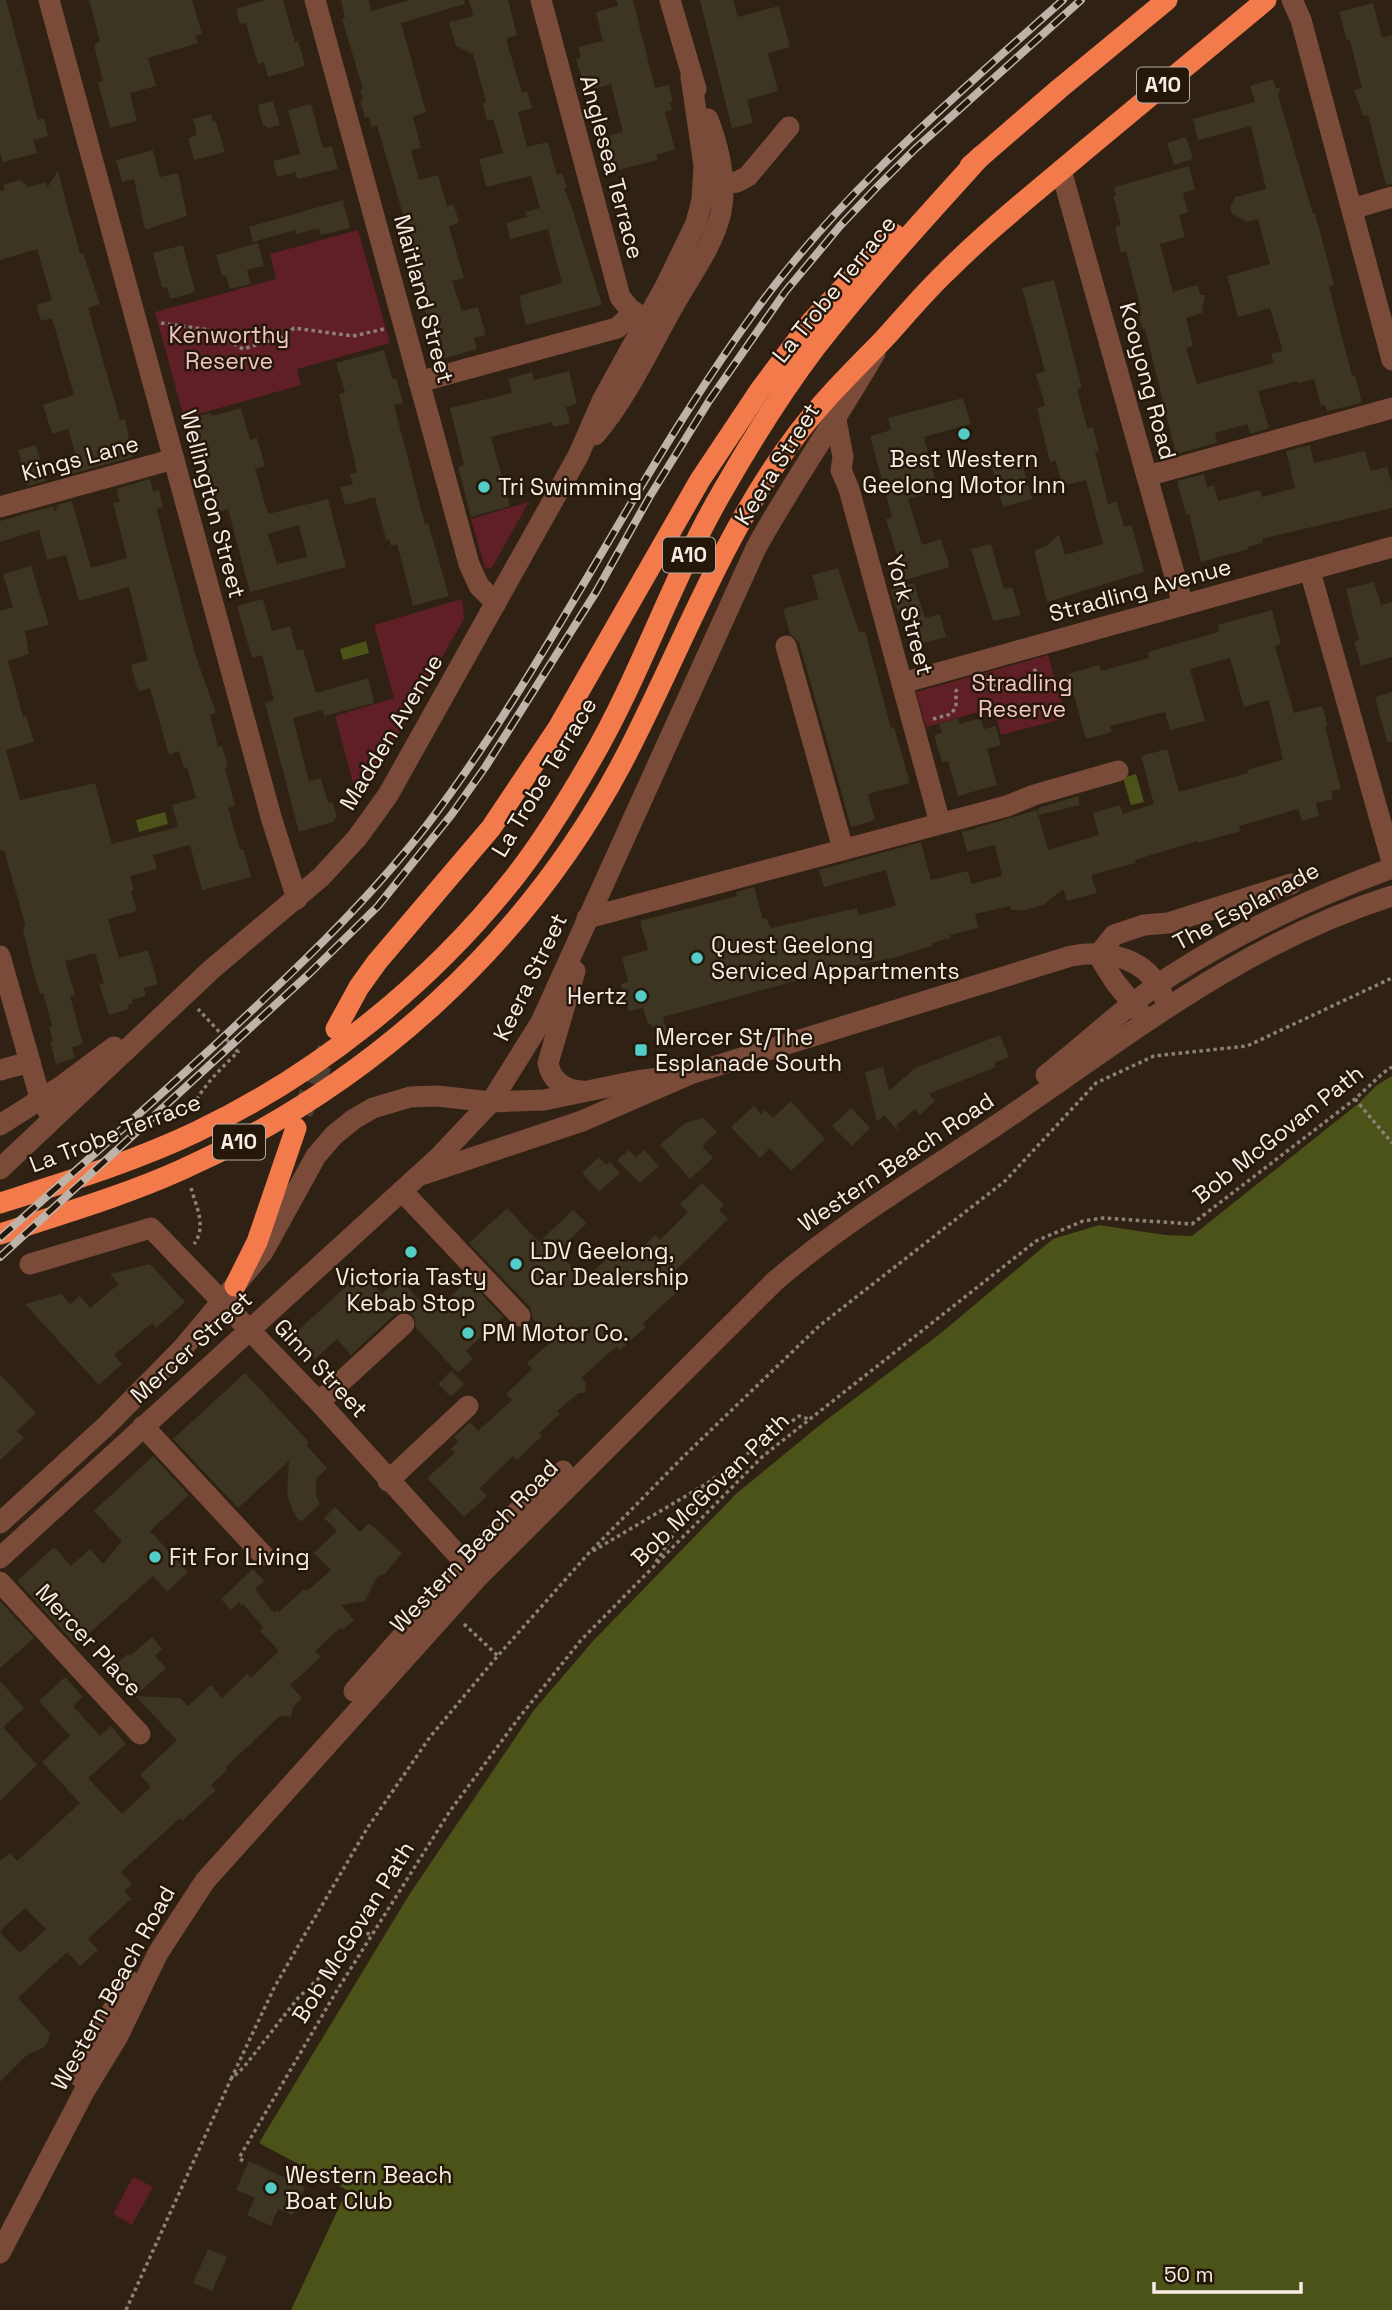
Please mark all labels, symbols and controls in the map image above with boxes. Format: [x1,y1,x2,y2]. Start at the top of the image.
road number: A10 [1137,68,1189,102]
street label: Anglesea Terrace [573,72,651,262]
street label: La Trobe Terrace [765,209,903,369]
street label: Maitland Street [387,211,461,387]
street label: Kooyong Road [1113,299,1183,463]
park label: Kenworthy Reserve [169,320,289,376]
street label: Keera Street [728,397,826,531]
street label: Wellington Street [173,406,253,602]
marker: Best Western Geelong Motor Inn [956,426,972,442]
street label: Kings Lane [18,428,142,488]
place label: Best Western Geelong Motor Inn [862,444,1066,500]
place label: Tri Swimming [498,472,642,502]
marker: Tri Swimming [476,479,492,495]
road number: A10 [663,538,715,572]
street label: York Street [880,551,940,679]
street label: Stradling Avenue [1045,551,1235,629]
street label: Madden Avenue [333,648,449,816]
park label: Stradling Reserve [972,668,1072,724]
street label: La Trobe Terrace [484,692,604,862]
street label: The Esplanade [1168,855,1324,957]
street label: Keera Street [486,908,574,1046]
place label: Quest Geelong Serviced Appartments [711,930,960,986]
marker: Quest Geelong Serviced Appartments [689,950,705,966]
place label: Hertz [567,981,627,1011]
marker: Hertz [633,988,649,1004]
place label: Mercer St/The Esplanade South [655,1022,842,1078]
marker: Mercer St/The Esplanade South [633,1042,649,1058]
street label: Bob McGovan Path [1187,1058,1369,1210]
street label: Western Beach Road [792,1085,1000,1239]
street label: La Trobe Terrace [25,1087,205,1179]
road number: A10 [213,1124,265,1160]
place label: LDV Geelong, Car Dealership [530,1236,689,1292]
marker: Victoria Tasty Kebab Stop [403,1244,419,1260]
marker: LDV Geelong, Car Dealership [508,1256,524,1272]
place label: Victoria Tasty Kebab Stop [335,1262,487,1318]
street label: Mercer Street [124,1284,258,1410]
street label: Ginn Street [267,1312,375,1424]
place label: PM Motor Co. [482,1318,629,1348]
marker: PM Motor Co. [460,1325,476,1341]
street label: Bob McGovan Path [625,1406,795,1572]
street label: Western Beach Road [383,1453,565,1639]
place label: Fit For Living [169,1542,310,1572]
marker: Fit For Living [147,1549,163,1565]
street label: Mercer Place [29,1577,149,1703]
street label: Bob McGovan Path [285,1836,421,2028]
street label: Western Beach Road [44,1880,182,2096]
place label: Western Beach Boat Club [285,2160,452,2216]
marker: Western Beach Boat Club [263,2180,279,2196]
scale bar [1154,2250,1301,2294]
text: 50 m [1164,2261,1214,2288]

